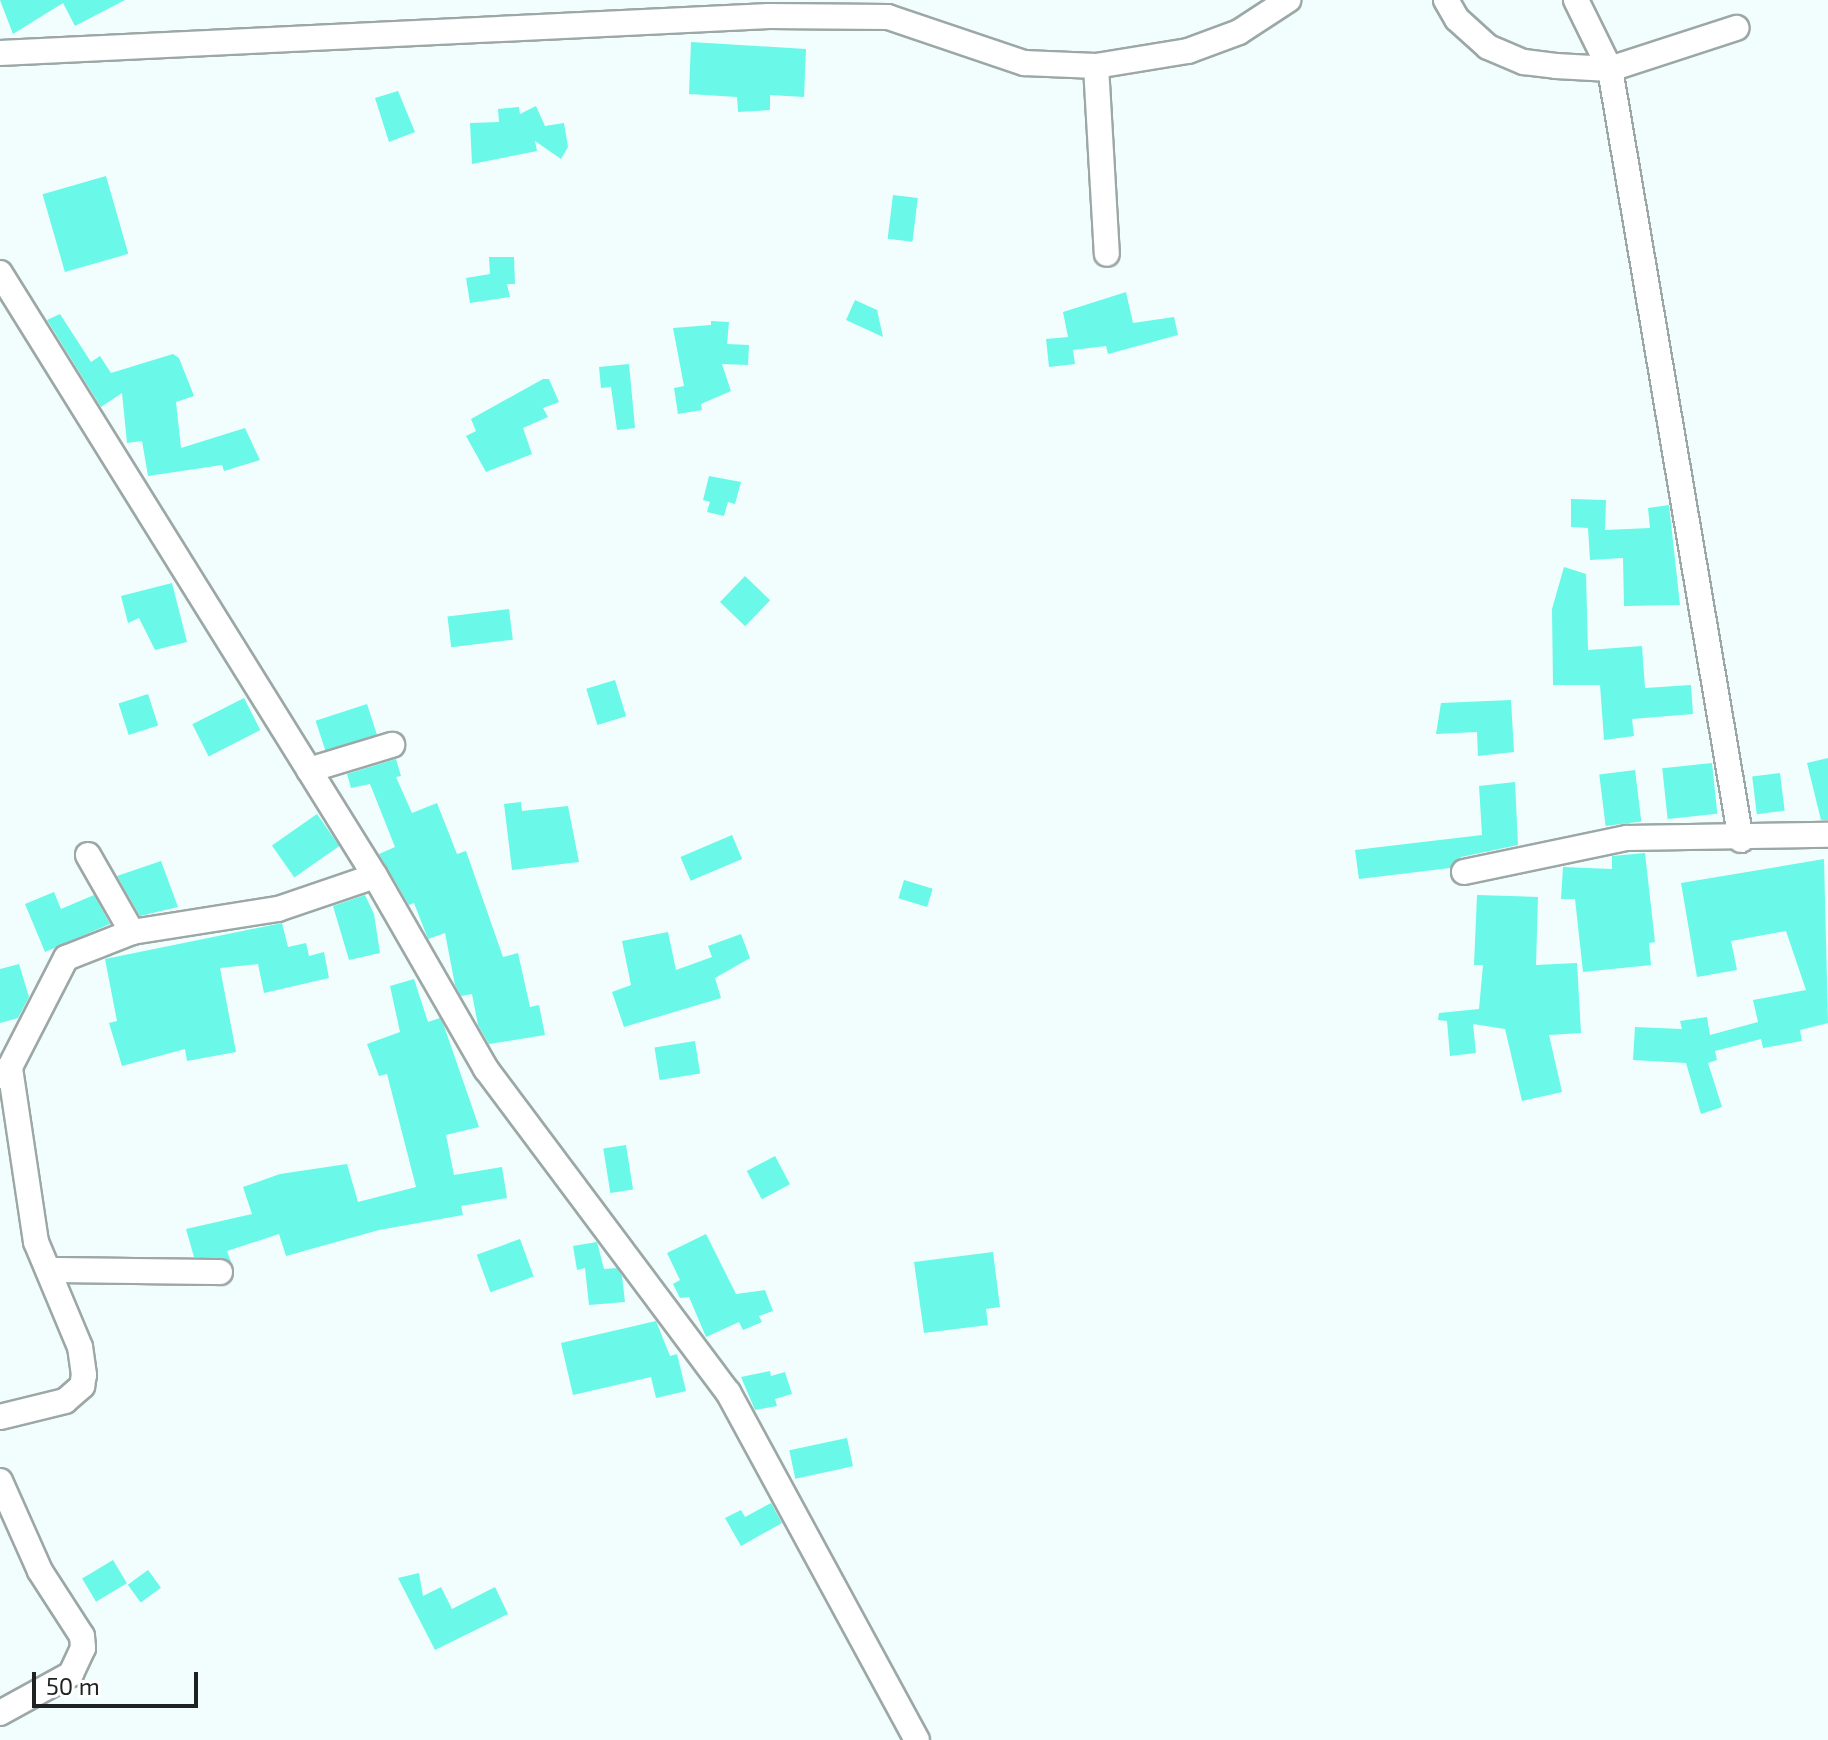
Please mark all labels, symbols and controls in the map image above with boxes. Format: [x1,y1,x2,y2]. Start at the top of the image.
scale bar [36,1656,202,1706]
text: 50 m [46,1671,100,1700]

